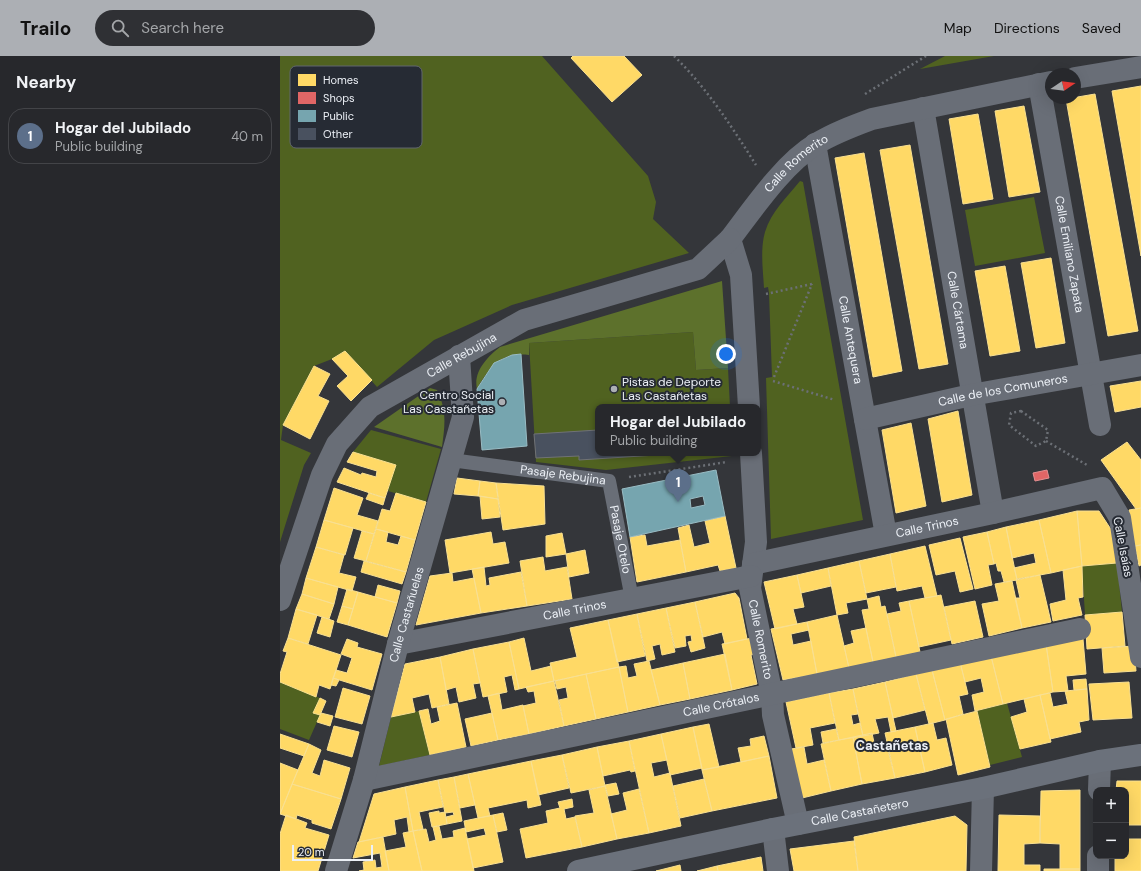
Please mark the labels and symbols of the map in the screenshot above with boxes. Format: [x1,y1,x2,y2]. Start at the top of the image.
legend [290,66,422,148]
north arrow [1045,68,1081,104]
text: Homes [323,73,359,87]
text: Shops [323,91,355,105]
text: Public [323,109,354,123]
text: Other [323,127,352,141]
street label: Calle Romerito [761,131,831,196]
street label: Calle Emiliano Zapata [1051,195,1088,314]
street label: Calle Cártama [943,270,972,350]
street label: Calle Antequera [835,295,866,385]
street label: Calle Rebujina [424,329,499,381]
your location [716,344,736,364]
street label: Calle de los Comuneros [937,370,1069,410]
place label: Pistas de Deporte Las Castañetas [622,374,721,404]
marker: Pistas de Deporte Las Castañetas [609,384,619,394]
place label: Centro Social Las Casstañetas [403,387,494,417]
marker: Centro Social Las Casstañetas [497,397,507,407]
street label: Pasaje Rebujina [519,461,607,488]
pin: 1 [665,469,691,502]
street label: Pasaje Otelo [606,504,635,575]
street label: Calle Trinos [894,513,960,541]
street label: Calle Isaías [1109,515,1137,579]
street label: Calle Castañuelas [386,565,428,664]
street label: Calle Trinos [542,596,608,624]
street label: Calle Romerito [745,598,777,681]
street label: Calle Crótalos [682,689,761,720]
district label: Castañetas [855,737,929,754]
street label: Calle Castañetero [810,795,910,829]
scale bar [292,843,373,862]

